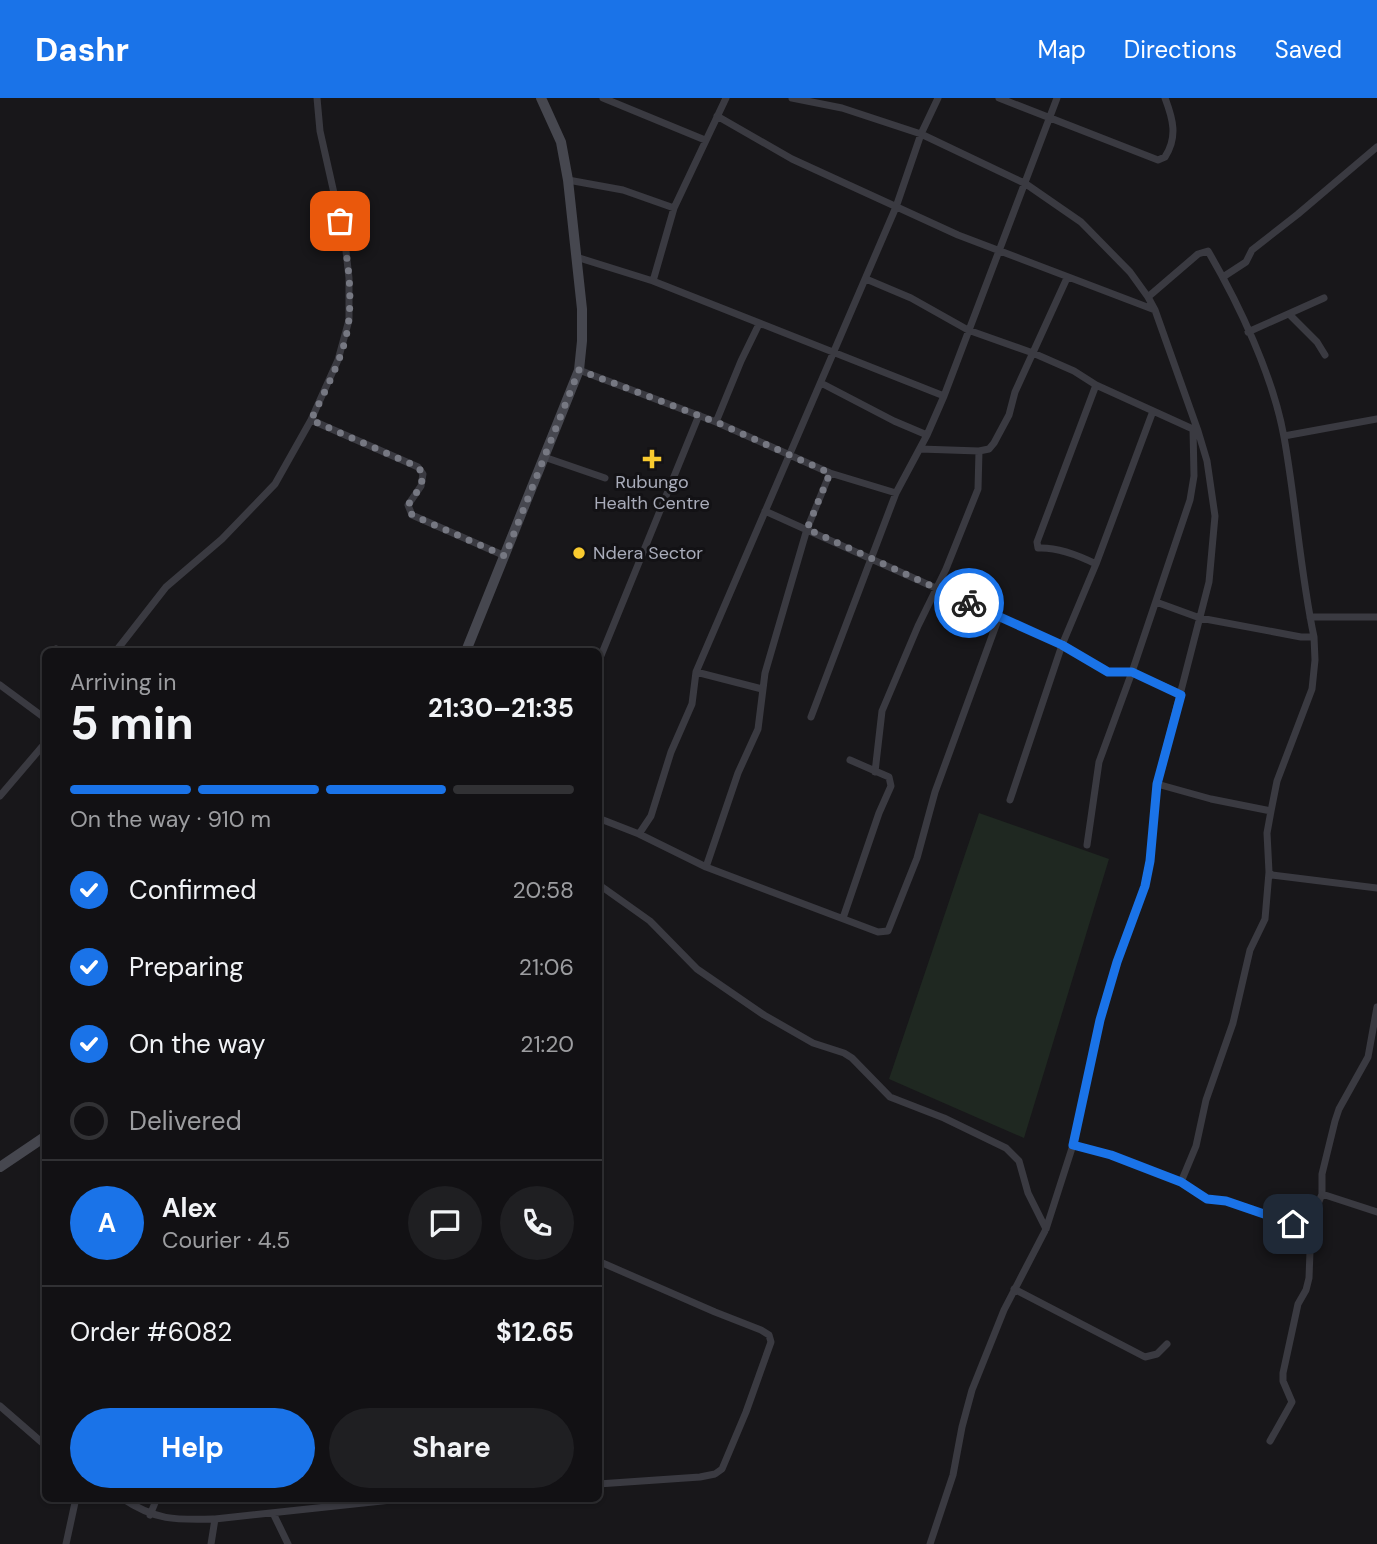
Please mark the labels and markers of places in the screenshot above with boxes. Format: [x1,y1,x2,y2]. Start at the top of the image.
pin [310,191,370,251]
marker: Rubungo Health Centre [642,449,662,469]
place label: Rubungo Health Centre [594,470,710,515]
place label: Ndera Sector [593,541,703,565]
marker: Ndera Sector [571,545,587,561]
pin [1263,1194,1323,1254]

